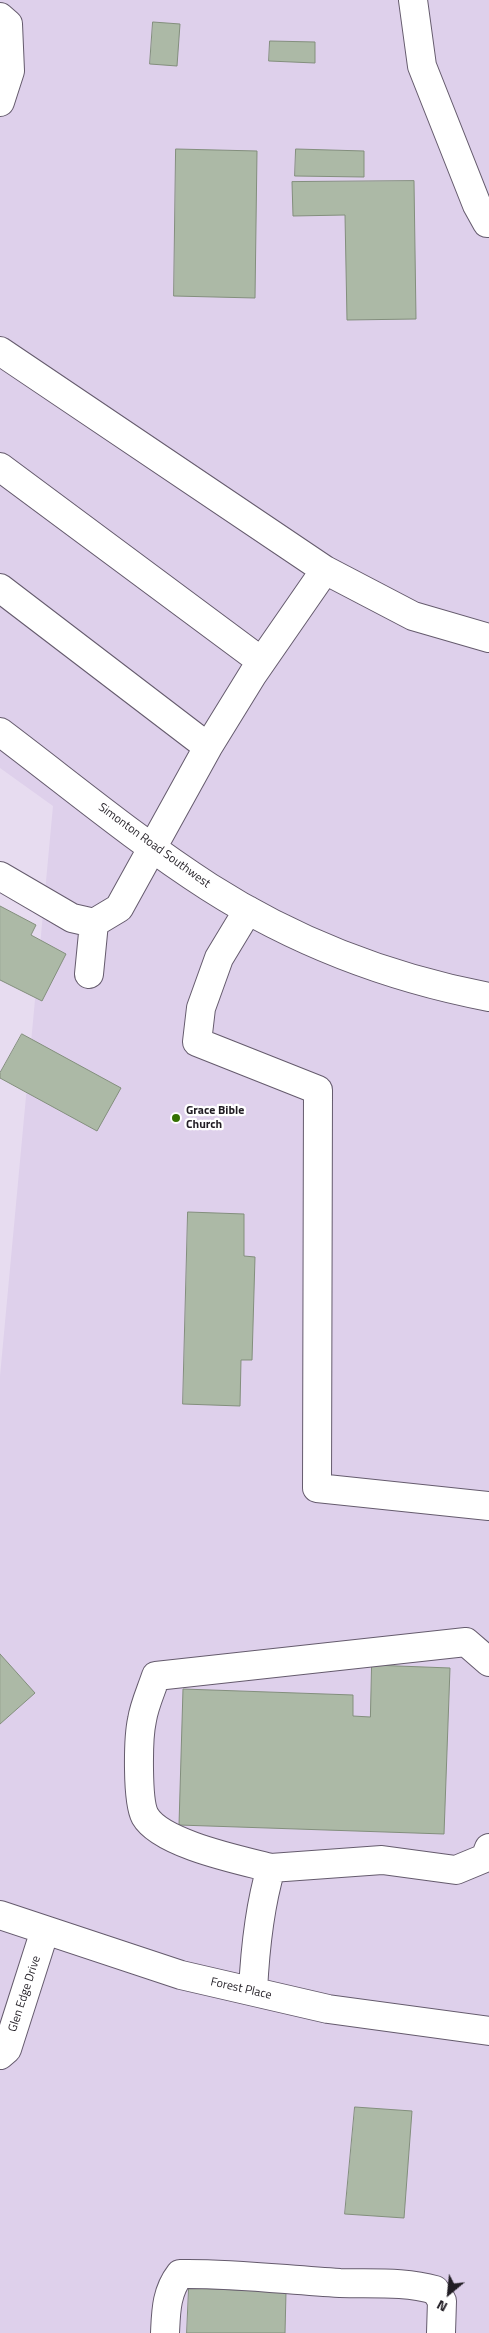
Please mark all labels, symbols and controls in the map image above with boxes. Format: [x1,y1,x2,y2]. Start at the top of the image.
street label: Simonton Road Southwest [95,801,213,891]
place label: Grace Bible Church [186,1104,244,1132]
marker: Grace Bible Church [170,1112,182,1124]
street label: Glen Edge Drive [6,1954,44,2034]
street label: Forest Place [209,1975,273,2003]
north arrow [424,2268,474,2318]
text: N [433,2295,451,2318]

